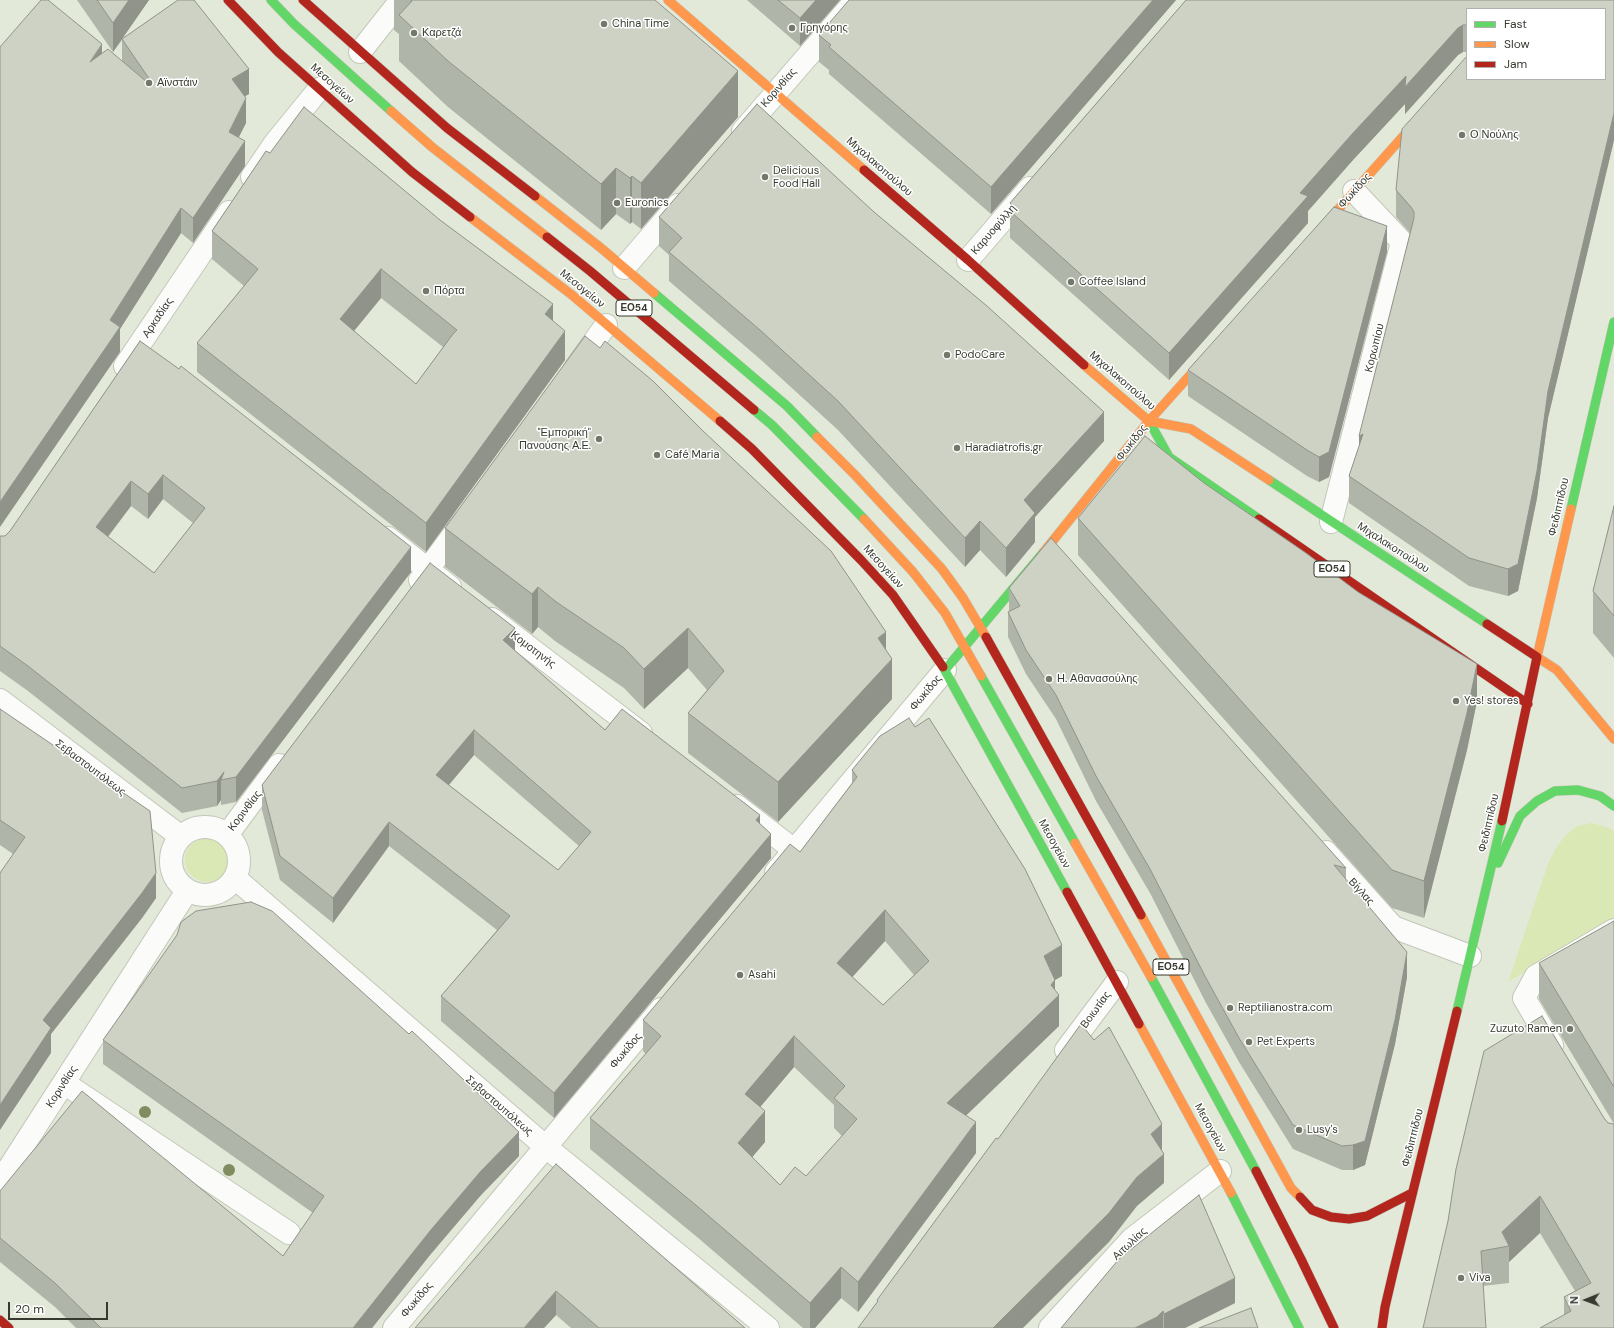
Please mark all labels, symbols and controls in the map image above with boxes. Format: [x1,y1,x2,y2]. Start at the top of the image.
legend [1466,8,1606,80]
text: Fast [1504,16,1527,32]
place label: China Time [612,17,669,31]
marker: China Time [599,19,609,29]
place label: Γρηγόρης [800,21,848,35]
marker: Γρηγόρης [787,23,797,33]
place label: Καρετζά [422,26,461,40]
marker: Καρετζά [409,28,419,38]
text: Slow [1504,36,1530,52]
text: Jam [1504,56,1527,72]
street label: Μεσογείων [308,61,356,107]
street label: Κορινθίας [758,66,800,110]
place label: Αϊνστάιν [157,76,198,90]
marker: Αϊνστάιν [144,78,154,88]
place label: Ο Νούλης [1470,128,1518,142]
marker: Ο Νούλης [1457,130,1467,140]
street label: Μιχαλακοπούλου [843,135,915,199]
place label: Delicious Food Hall [773,164,820,190]
street label: Φωκίδος [1336,171,1374,211]
marker: Delicious Food Hall [760,172,770,182]
place label: Euronics [625,196,669,210]
marker: Euronics [612,198,622,208]
street label: Καρυοφύλλη [969,202,1019,258]
street label: Μεσογείων [557,267,607,311]
place label: Coffee Island [1079,275,1146,289]
marker: Coffee Island [1066,277,1076,287]
place label: Πόρτα [434,284,465,298]
marker: Πόρτα [421,286,431,296]
street label: Αρκαδίας [140,295,176,341]
road number: ΕΟ54 [616,300,652,316]
street label: Κορωπίου [1363,322,1387,374]
place label: PodoCare [955,348,1005,362]
street label: Μιχαλακοπούλου [1086,349,1158,413]
marker: PodoCare [942,350,952,360]
street label: Φωκίδος [1114,422,1150,464]
place label: "Εμπορική" Πανούσης Α.Ε. [519,426,591,452]
marker: "Εμπορική" Πανούσης Α.Ε. [594,434,604,444]
place label: Haradiatrofis.gr [965,441,1043,455]
marker: Haradiatrofis.gr [952,443,962,453]
place label: Café Maria [665,448,719,462]
marker: Café Maria [652,450,662,460]
street label: Φειδιππίδου [1546,476,1572,538]
street label: Μιχαλακοπούλου [1354,520,1432,576]
street label: Μεσογείων [860,543,906,591]
road number: ΕΟ54 [1314,561,1350,577]
street label: Κομοτηνής [508,629,558,671]
street label: Φωκίδος [907,672,945,714]
place label: Η. Αθανασούλης [1057,672,1138,686]
marker: Η. Αθανασούλης [1044,674,1054,684]
place label: Yes! stores [1464,694,1518,708]
marker: Yes! stores [1451,696,1461,706]
street label: Σεβαστουπόλεως [52,737,128,799]
street label: Κορινθίας [225,788,265,834]
street label: Φειδιππίδου [1476,792,1502,854]
street label: Μεσογείων [1035,817,1073,871]
street label: Βίγλας [1345,876,1377,908]
road number: ΕΟ54 [1153,959,1189,975]
place label: Asahi [748,968,776,982]
marker: Asahi [735,970,745,980]
street label: Βοιωτίας [1078,989,1114,1031]
place label: Reptilianostra.com [1238,1001,1332,1015]
marker: Reptilianostra.com [1225,1003,1235,1013]
place label: Zuzuto Ramen [1490,1022,1562,1036]
marker: Zuzuto Ramen [1565,1024,1575,1034]
street label: Φωκίδος [607,1030,645,1072]
place label: Pet Experts [1257,1035,1315,1049]
marker: Pet Experts [1244,1037,1254,1047]
street label: Κορινθίας [43,1063,81,1111]
street label: Σεβαστουπόλεως [463,1073,535,1139]
street label: Μεσογείων [1191,1101,1229,1155]
street label: Φειδιππίδου [1399,1107,1427,1169]
place label: Lusy's [1307,1123,1338,1137]
marker: Lusy's [1294,1125,1304,1135]
street label: Αιτωλίας [1110,1225,1150,1263]
place label: Viva [1469,1271,1491,1285]
marker: Viva [1456,1273,1466,1283]
street label: Φωκίδος [398,1279,436,1321]
north arrow [1566,1280,1606,1320]
scale bar [10,1294,110,1320]
text: N [1567,1296,1581,1304]
text: 20 m [15,1301,44,1317]

